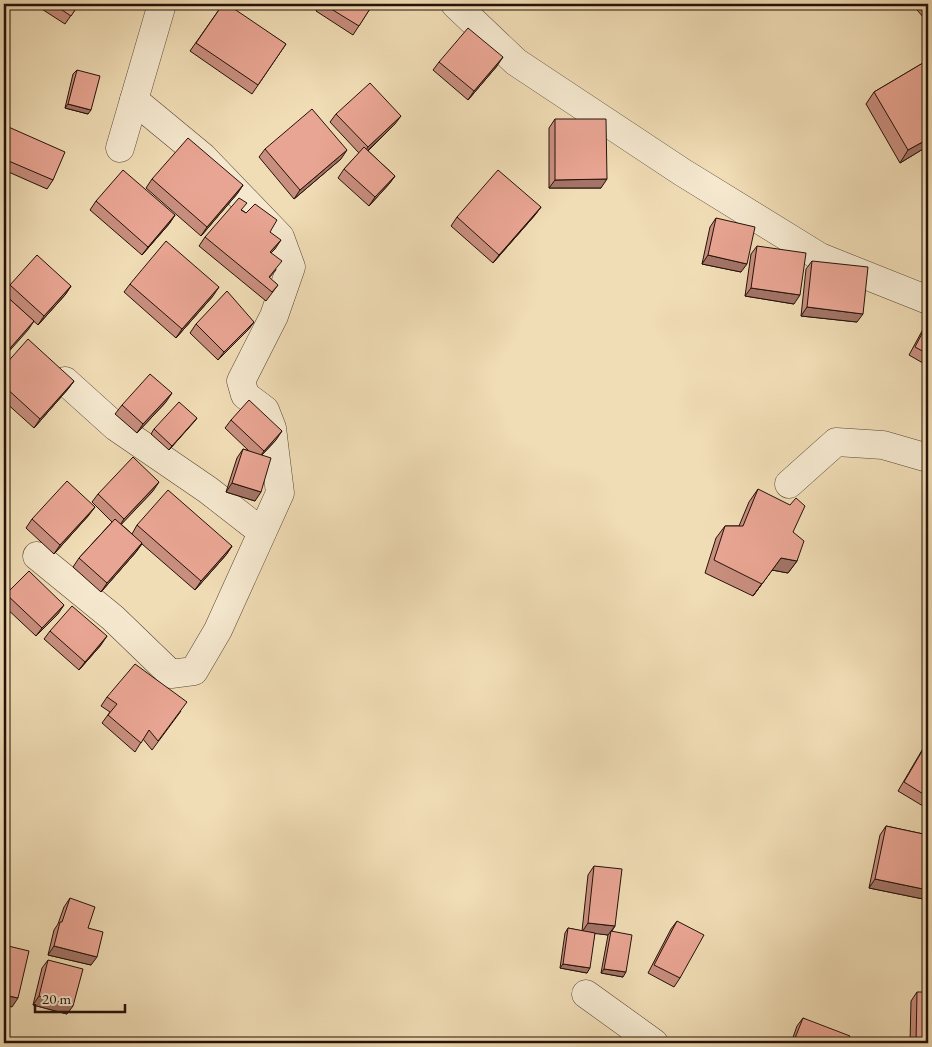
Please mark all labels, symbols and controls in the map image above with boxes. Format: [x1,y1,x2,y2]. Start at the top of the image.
scale bar [35,982,125,1014]
text: 20 m [42,989,71,1008]

